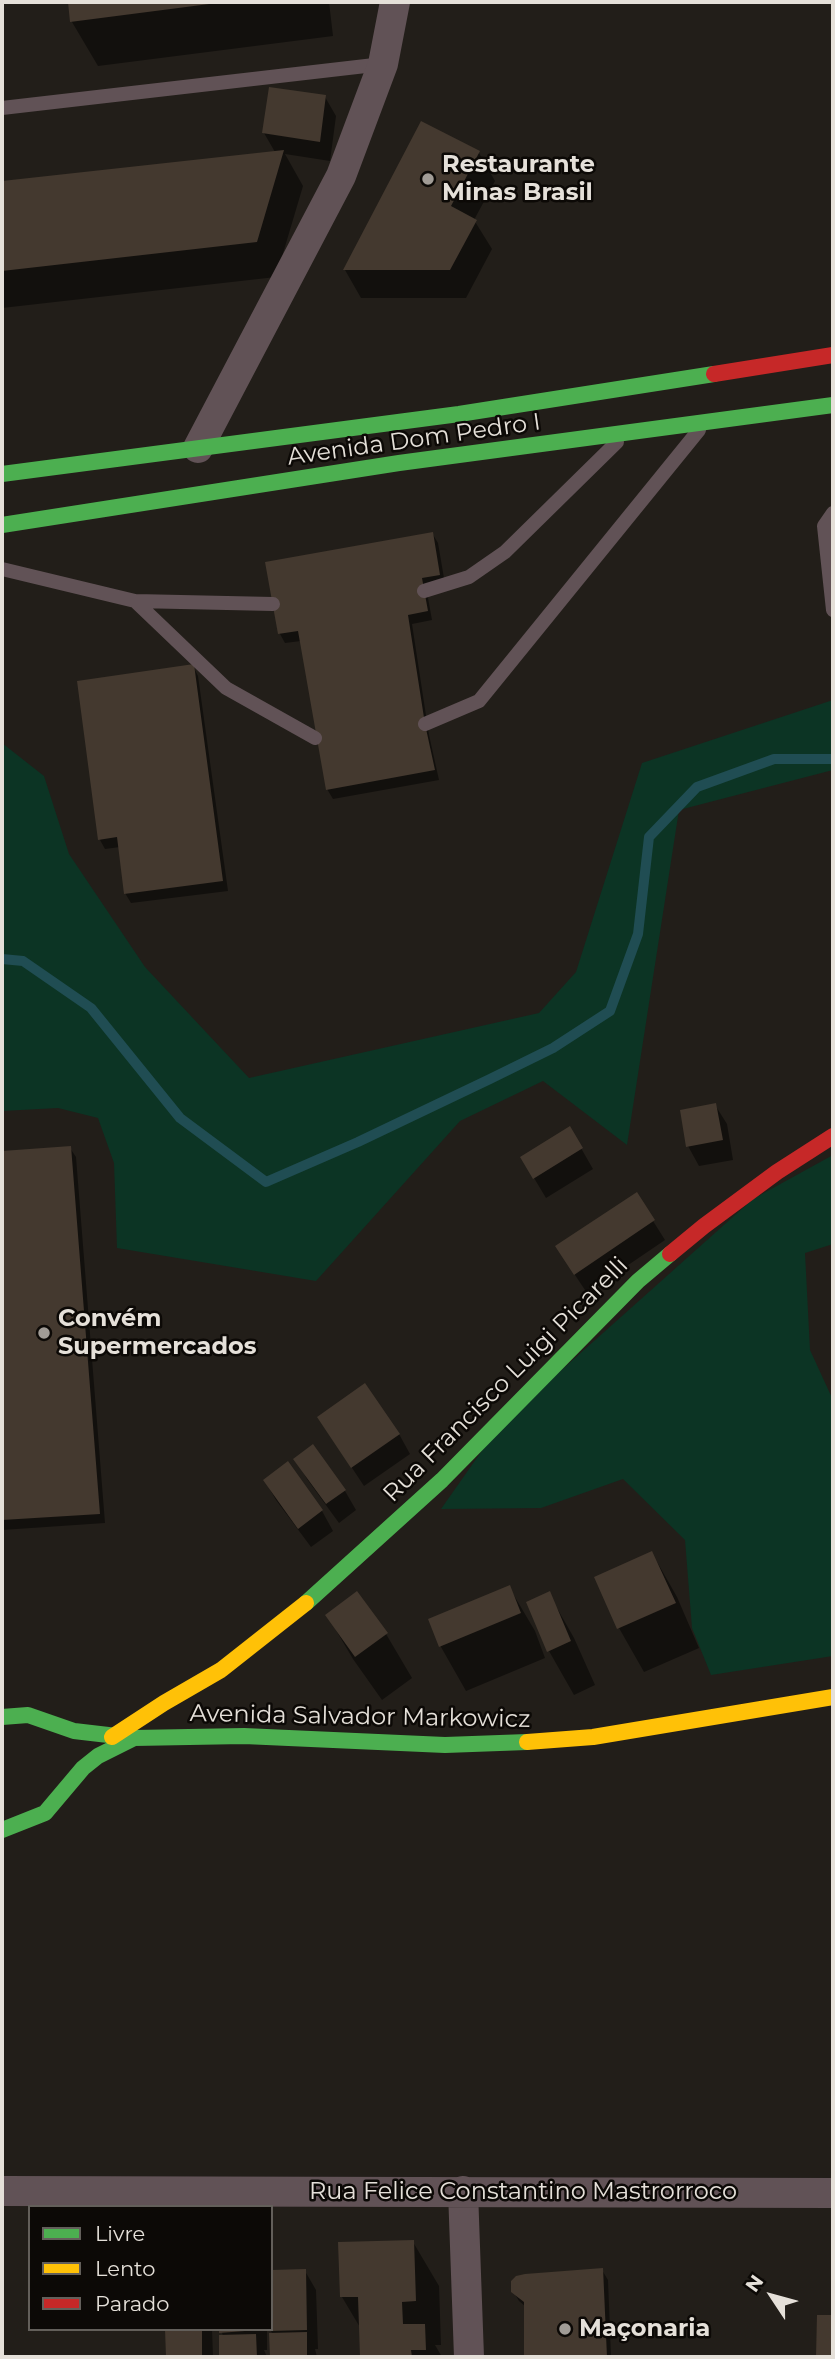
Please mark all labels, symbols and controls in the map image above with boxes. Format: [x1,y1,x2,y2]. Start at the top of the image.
place label: Restaurante Minas Brasil [442,151,595,207]
marker: Restaurante Minas Brasil [420,171,436,187]
street label: Avenida Dom Pedro I [286,408,542,472]
street label: Rua Francisco Luigi Picarelli [378,1252,634,1508]
place label: Convém Supermercados [58,1305,256,1361]
marker: Convém Supermercados [36,1325,52,1341]
street label: Avenida Salvador Markowicz [189,1700,531,1734]
street label: Rua Felice Constantino Mastrorroco [309,2178,737,2206]
legend [28,2205,273,2331]
text: Livre [95,2221,145,2246]
text: Lento [95,2256,155,2281]
north arrow [737,2261,807,2331]
text: N [741,2270,768,2296]
text: Parado [95,2291,170,2316]
place label: Maçonaria [579,2315,710,2343]
marker: Maçonaria [557,2321,573,2337]

